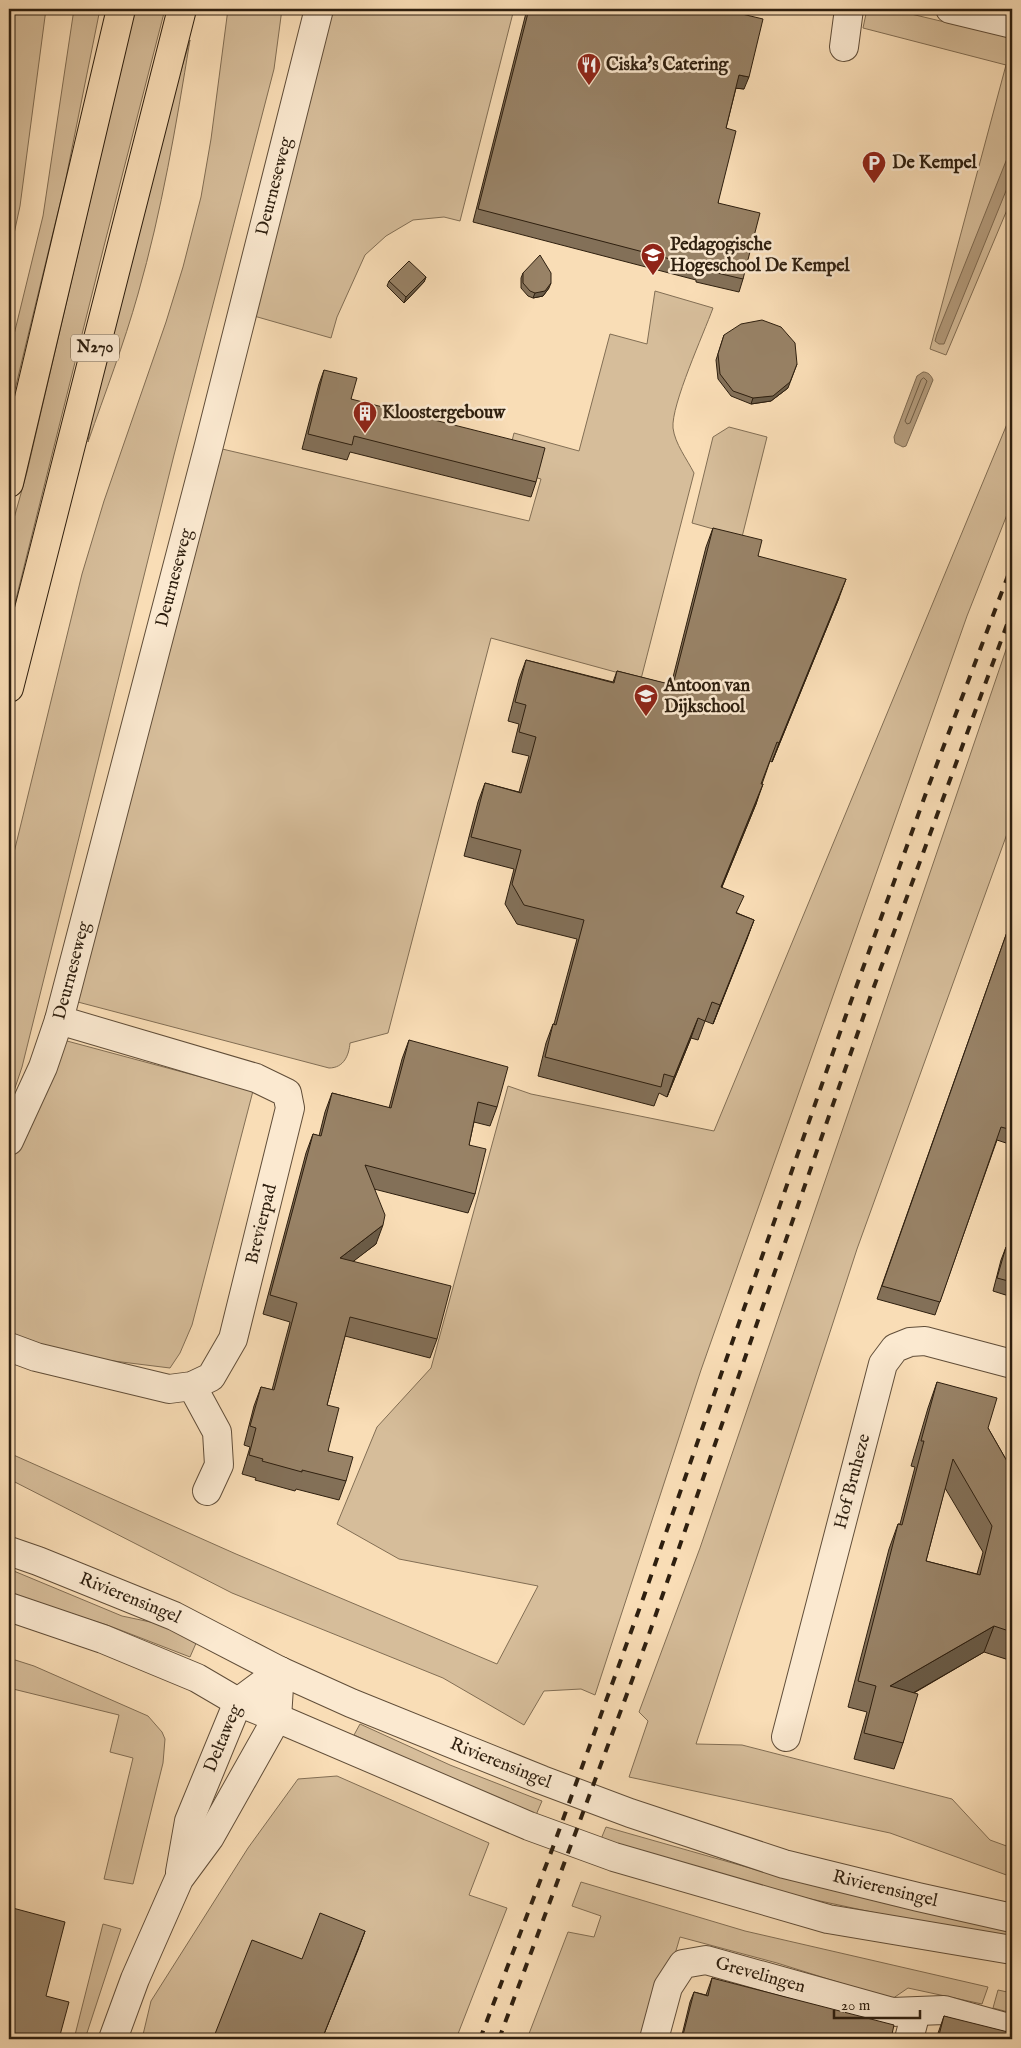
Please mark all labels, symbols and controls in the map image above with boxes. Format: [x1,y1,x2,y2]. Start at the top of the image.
restaurant icon: Ciska's Catering [576,52,602,86]
place label: Ciska's Catering [606,54,730,77]
street label: Deurneseweg [251,134,298,238]
parking icon: De Kempel [861,150,887,184]
place label: De Kempel [892,152,978,175]
place label: Pedagogische Hogeschool De Kempel [670,234,850,278]
school or university icon: Pedagogische Hogeschool De Kempel [640,242,666,276]
road number: N270 [71,334,119,362]
building icon: Kloostergebouw [352,400,378,434]
place label: Kloostergebouw [382,402,506,425]
street label: Deurneseweg [150,526,198,630]
place label: Antoon van Dijkschool [663,675,750,719]
school or university icon: Antoon van Dijkschool [633,683,659,717]
street label: Deurneseweg [48,919,96,1022]
street label: Brevierpad [240,1181,282,1267]
street label: Hof Bruheze [829,1431,876,1532]
street label: Rivierensingel [76,1567,185,1629]
street label: Deltaweg [199,1701,247,1776]
street label: Rivierensingel [446,1733,555,1794]
street label: Rivierensingel [830,1865,940,1913]
street label: Grevelingen [713,1952,808,1999]
scale bar [834,1988,920,2020]
text: 20 m [841,1996,871,2015]

